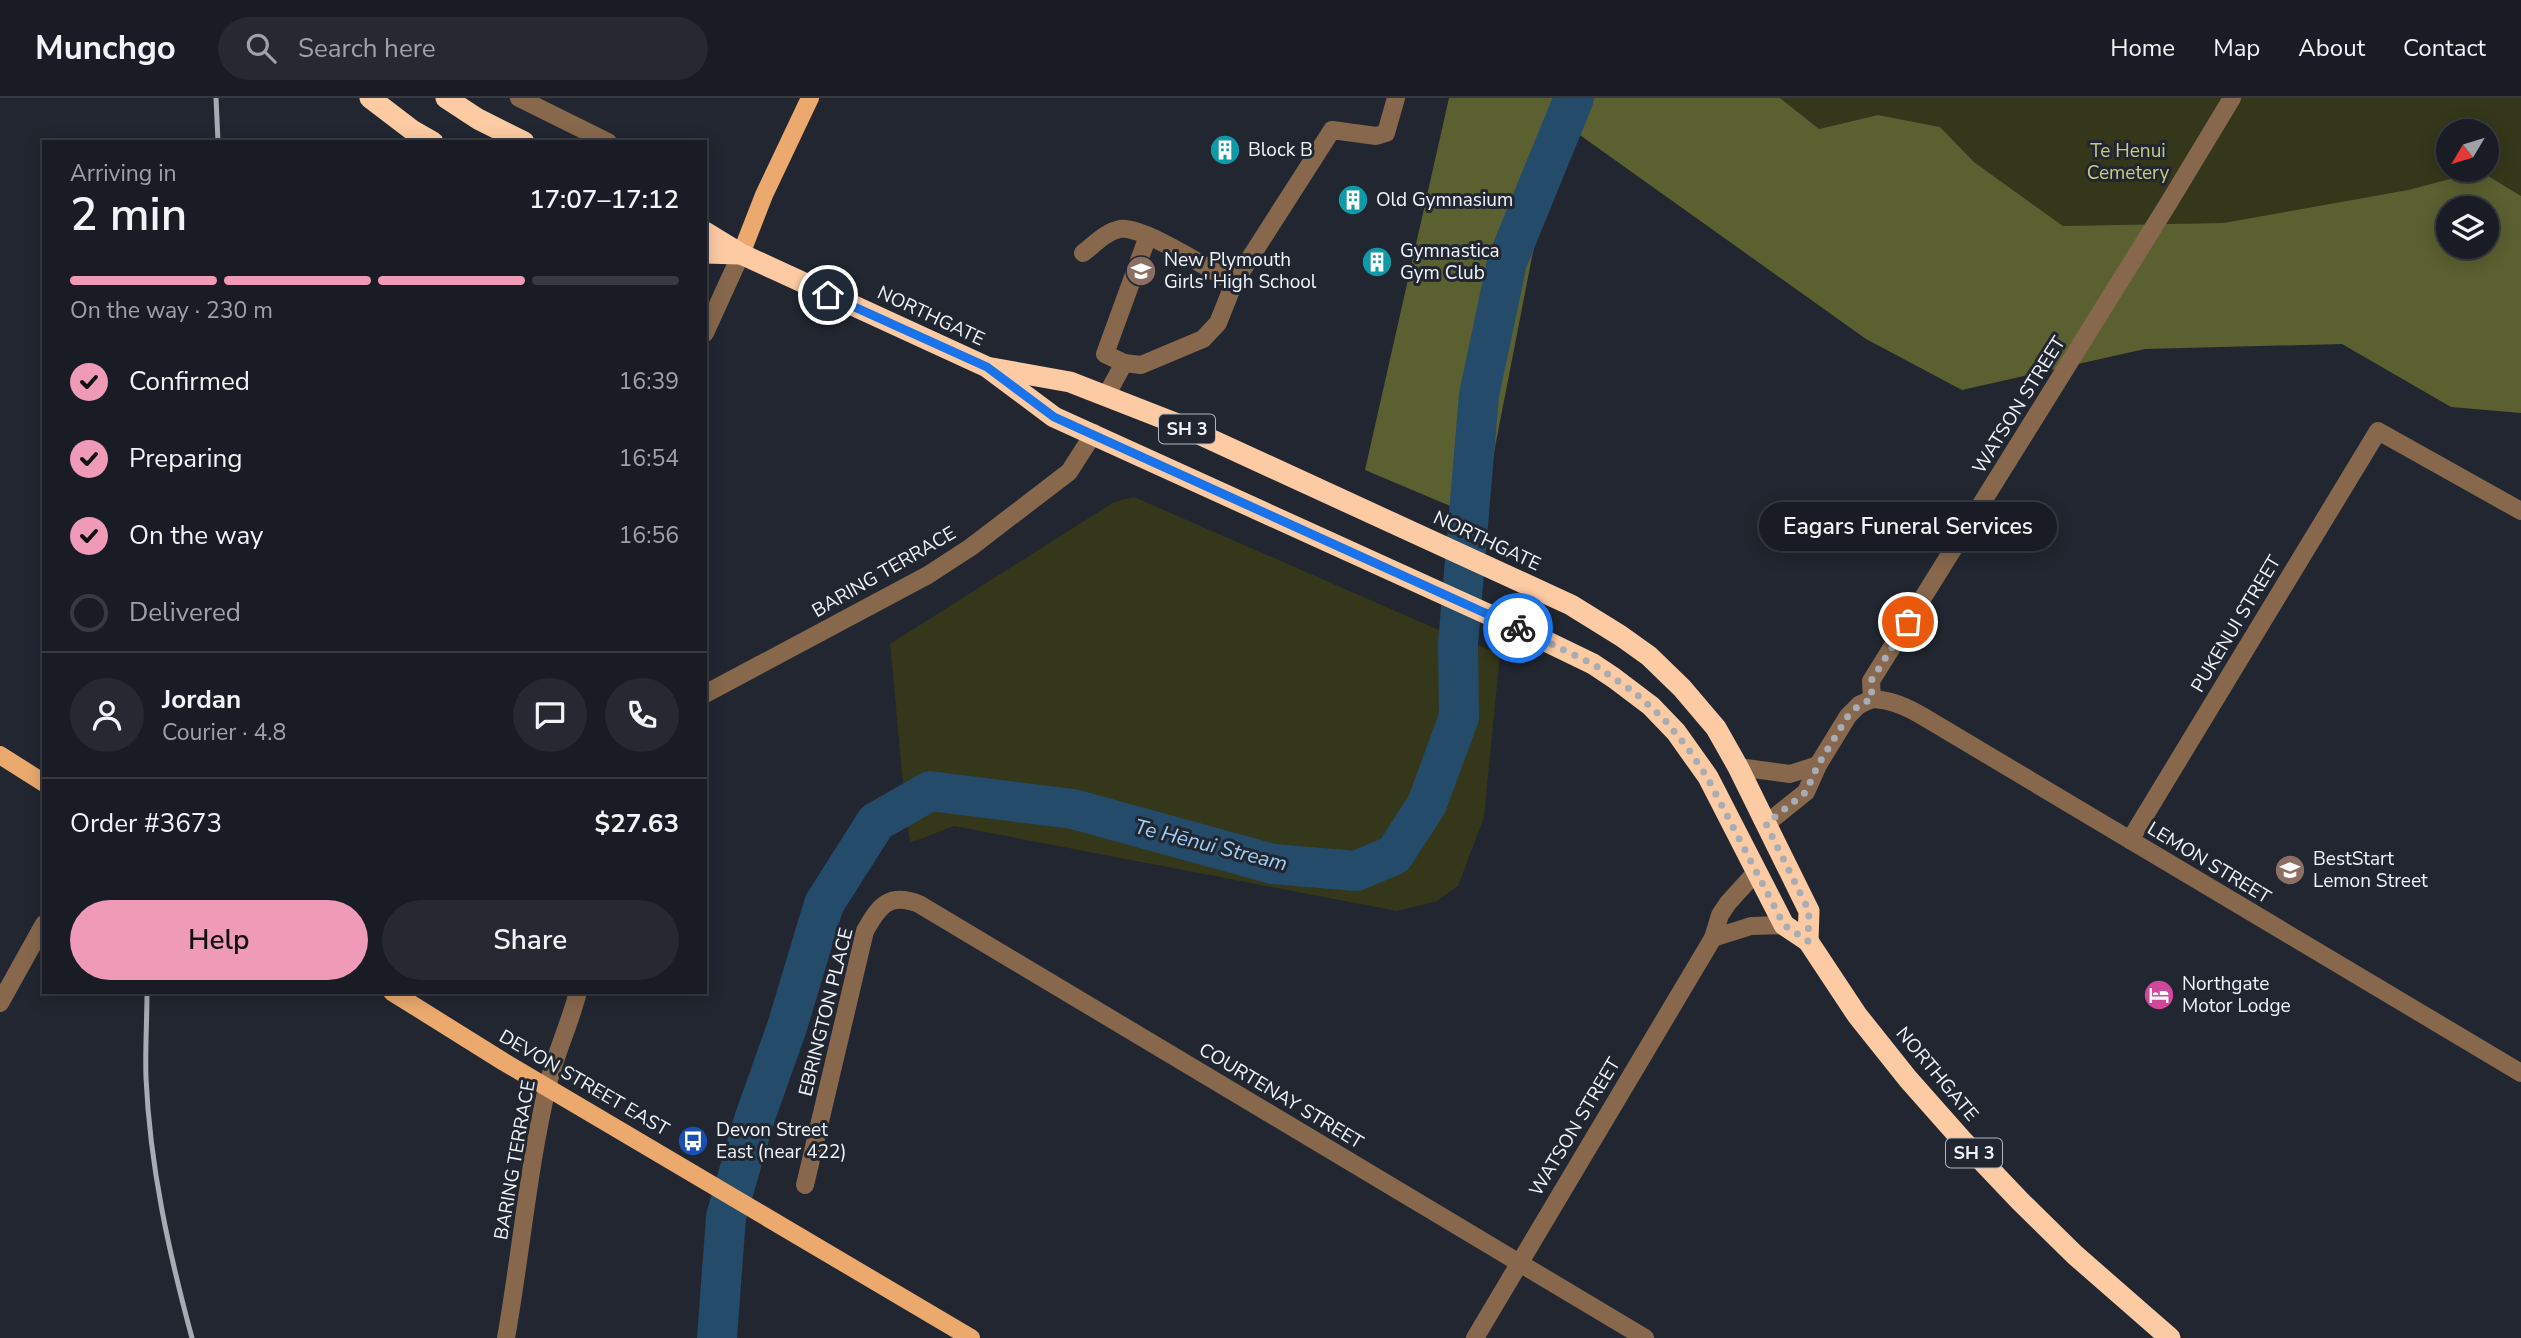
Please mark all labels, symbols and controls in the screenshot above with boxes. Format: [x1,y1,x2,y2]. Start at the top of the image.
search box [218,17,708,80]
text: Munchgo [35,26,176,71]
icon: search [242,29,280,67]
text: Search here [298,31,436,66]
text: Home [2110,32,2175,64]
text: Map [2213,32,2260,64]
text: About [2298,32,2365,64]
text: Contact [2403,32,2486,64]
north arrow [2436,119,2499,182]
map controls [2436,119,2499,259]
building icon: Block B [1208,133,1242,167]
place label: Block B [1248,137,1313,163]
park label: Te Henui Cemetery [2087,138,2169,186]
text: Arriving in [70,158,177,189]
text: 17:07–17:12 [529,182,679,217]
text: 2 min [70,183,187,246]
building icon: Old Gymnasium [1336,183,1370,217]
place label: Old Gymnasium [1376,187,1513,213]
button: layers [2436,196,2499,259]
place label: Gymnastica Gym Club [1400,238,1500,286]
building icon: Gymnastica Gym Club [1360,245,1394,279]
place label: New Plymouth Girls' High School [1164,247,1317,295]
school or university icon: New Plymouth Girls' High School [1124,254,1158,288]
pin [798,265,858,325]
icon: home [809,276,847,314]
street label: NORTHGATE [873,280,989,352]
text: On the way · 230 m [70,295,273,326]
street label: WATSON STREET [1966,331,2072,479]
icon: check [70,363,108,401]
text: Confirmed [129,364,250,399]
text: 16:39 [619,366,679,397]
road number: SH 3 [1159,414,1215,444]
icon: check [70,440,108,478]
text: Preparing [129,441,242,476]
text: 16:54 [619,443,679,474]
callout: Eagars Funeral Services [1759,503,2057,552]
street label: NORTHGATE [1429,505,1545,577]
text: Eagars Funeral Services [1783,511,2033,542]
icon: check [70,517,108,555]
text: On the way [129,518,263,553]
text: 16:56 [619,520,679,551]
street label: BARING TERRACE [807,520,961,624]
street label: PUKENUI STREET [2185,550,2287,697]
pin [1878,592,1938,652]
courier [1483,593,1553,663]
text: Delivered [129,595,241,630]
icon: bag [1889,603,1927,641]
icon: bike [1499,609,1537,647]
button: person [70,678,144,752]
button: chat [513,678,587,752]
button: phone [605,678,679,752]
text: Jordan [162,682,241,717]
text: Courier · 4.8 [162,717,286,748]
text: Order #3673 [70,806,222,841]
text: $27.63 [595,806,679,841]
water label: Te Hēnui Stream [1132,812,1290,878]
street label: LEMON STREET [2142,816,2276,910]
place label: BestStart Lemon Street [2313,846,2428,894]
school or university icon: BestStart Lemon Street [2273,853,2307,887]
button: Help [70,900,368,980]
button: Share [382,900,679,980]
street label: EBRINGTON PLACE [792,925,860,1099]
place label: Northgate Motor Lodge [2182,971,2291,1019]
hotel icon: Northgate Motor Lodge [2142,978,2176,1012]
street label: NORTHGATE [1890,1021,1984,1127]
street label: DEVON STREET EAST [494,1024,674,1143]
street label: COURTENAY STREET [1194,1037,1368,1156]
street label: WATSON STREET [1523,1052,1627,1201]
street label: BARING TERRACE [488,1078,542,1242]
place label: Devon Street East (near 422) [716,1117,846,1165]
bus stop icon: Devon Street East (near 422) [676,1124,710,1158]
road number: SH 3 [1946,1138,2002,1168]

